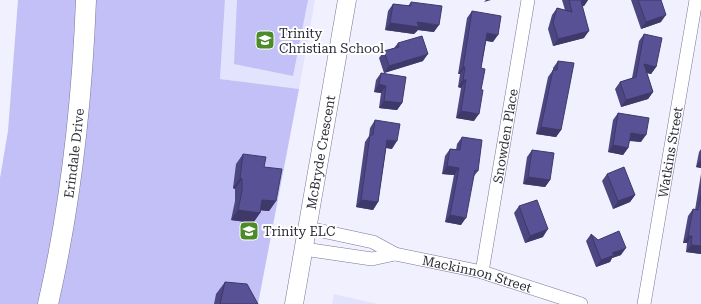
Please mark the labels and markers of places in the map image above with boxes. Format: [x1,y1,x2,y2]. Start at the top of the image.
place label: Trinity Christian School [279,26,384,56]
school or university icon: Trinity Christian School [254,29,276,51]
school or university icon: Trinity ELC [238,220,260,242]
place label: Trinity ELC [263,224,335,239]

